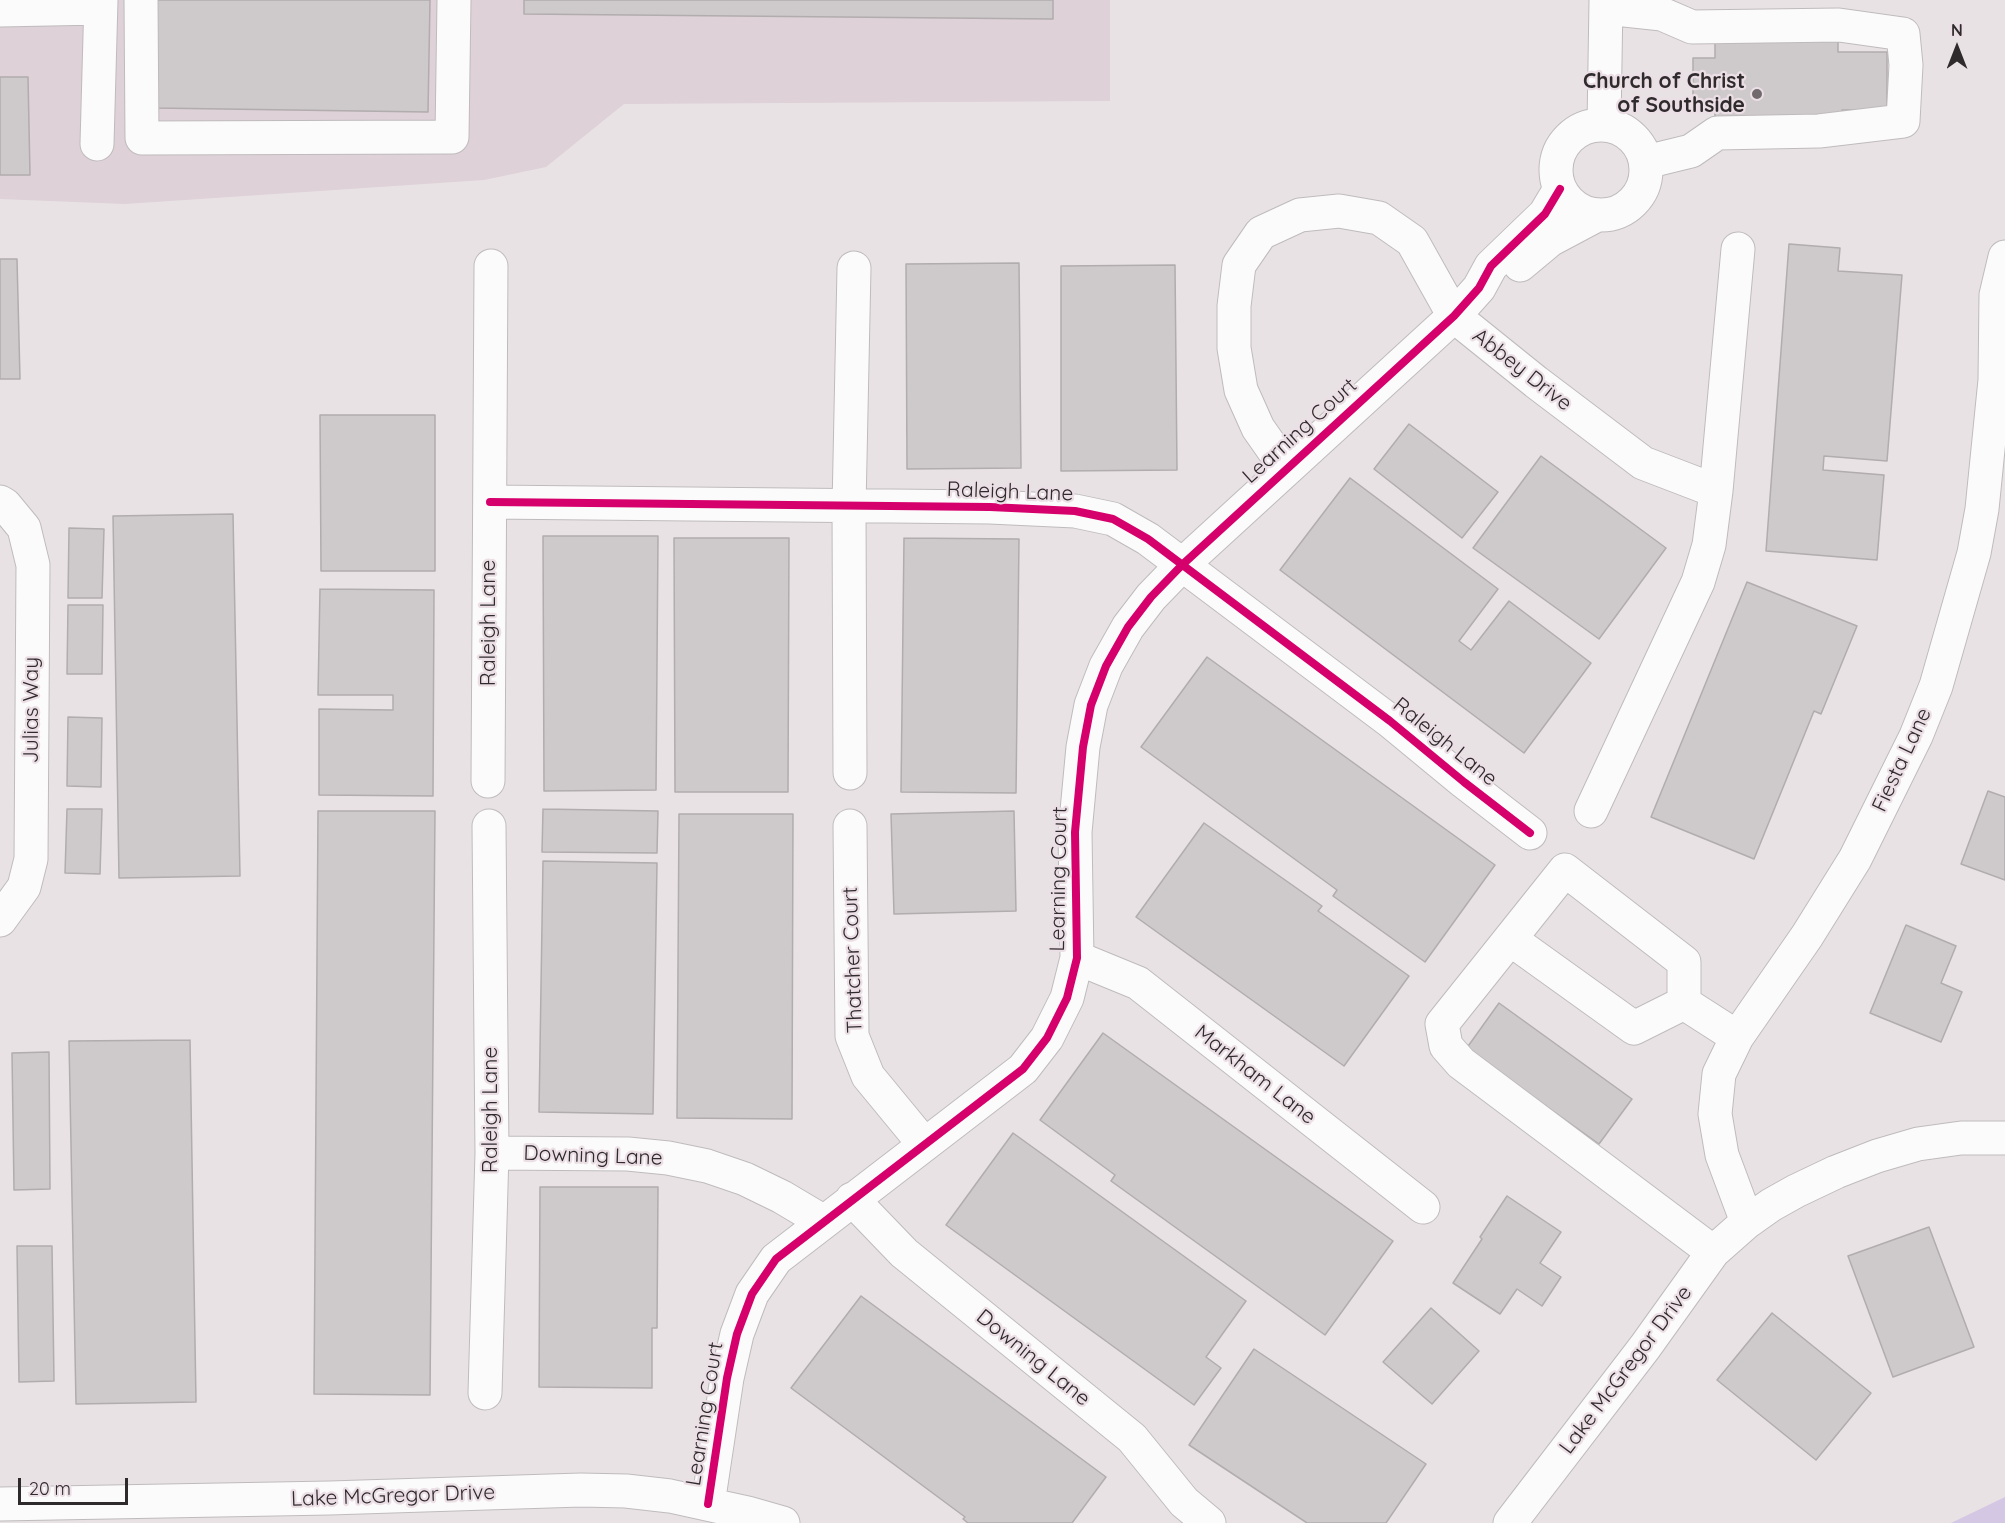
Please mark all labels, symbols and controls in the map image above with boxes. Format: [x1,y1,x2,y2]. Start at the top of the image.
north arrow [1927,18,1987,78]
text: N [1951,20,1963,40]
place label: Church of Christ of Southside [1583,69,1745,119]
marker: Church of Christ of Southside [1750,87,1764,101]
street label: Abbey Drive [1467,323,1577,417]
street label: Learning Court [1238,373,1362,489]
street label: Raleigh Lane [946,477,1074,507]
street label: Raleigh Lane [476,560,502,686]
street label: Julias Way [19,657,45,763]
street label: Raleigh Lane [1388,692,1502,792]
street label: Fiesta Lane [1867,704,1937,816]
street label: Learning Court [1045,806,1073,952]
street label: Thatcher Court [838,886,868,1034]
street label: Markham Lane [1189,1020,1321,1130]
street label: Raleigh Lane [478,1047,504,1173]
street label: Downing Lane [523,1141,663,1171]
street label: Lake McGregor Drive [1554,1281,1698,1459]
street label: Downing Lane [971,1304,1095,1412]
street label: Learning Court [681,1340,729,1488]
scale bar [21,1466,130,1504]
text: 20 m [29,1477,71,1500]
street label: Lake McGregor Drive [291,1480,495,1512]

